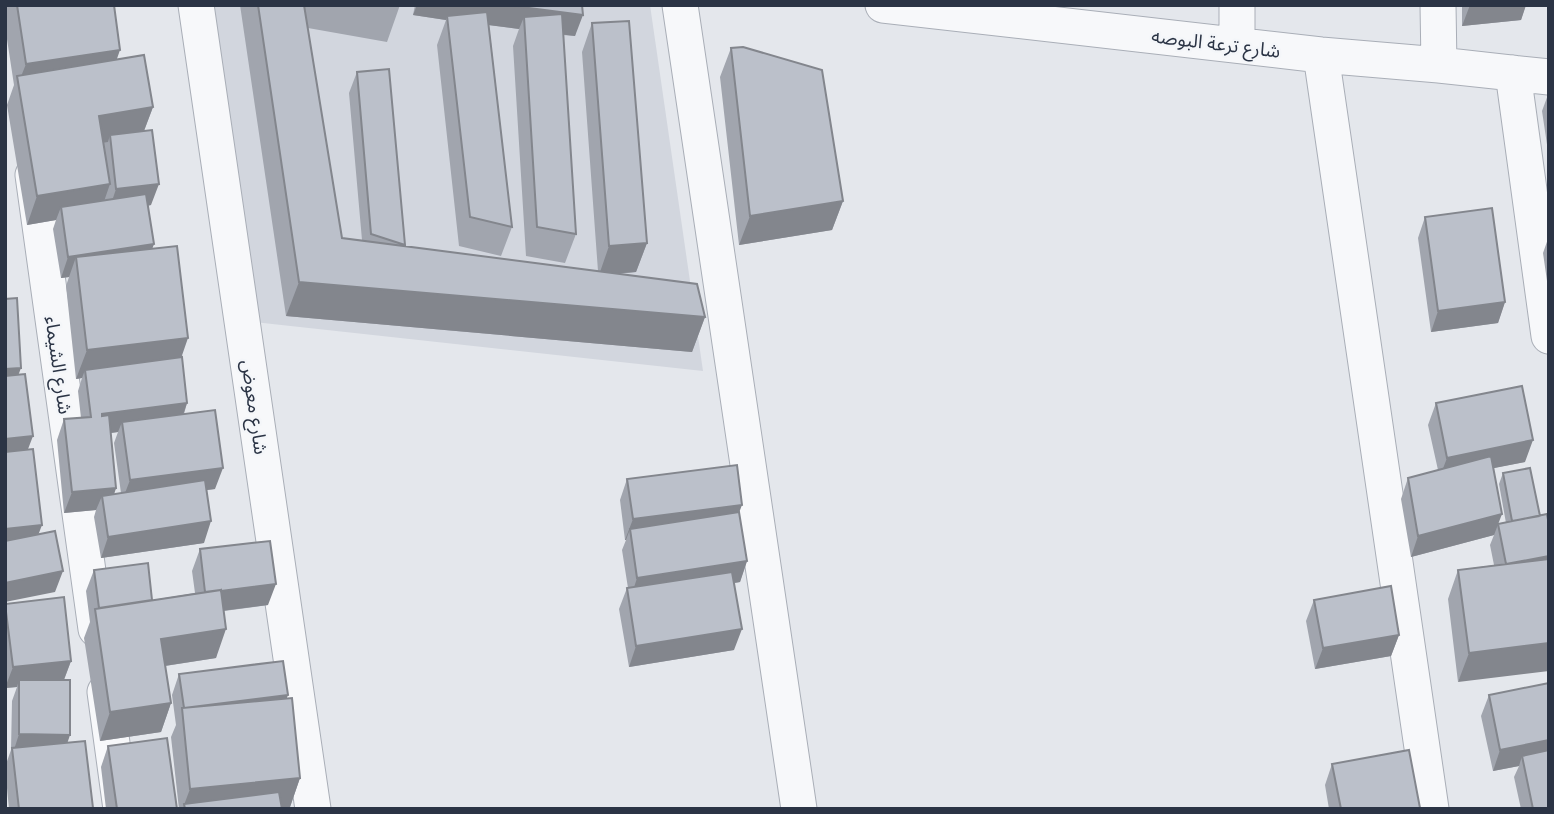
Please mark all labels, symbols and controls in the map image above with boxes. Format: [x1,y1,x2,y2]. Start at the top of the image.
street label: شارع ترعة البوصه [1150,23,1282,65]
street label: شارع الشيماء [38,314,78,416]
street label: شارع معوض [234,358,274,456]

